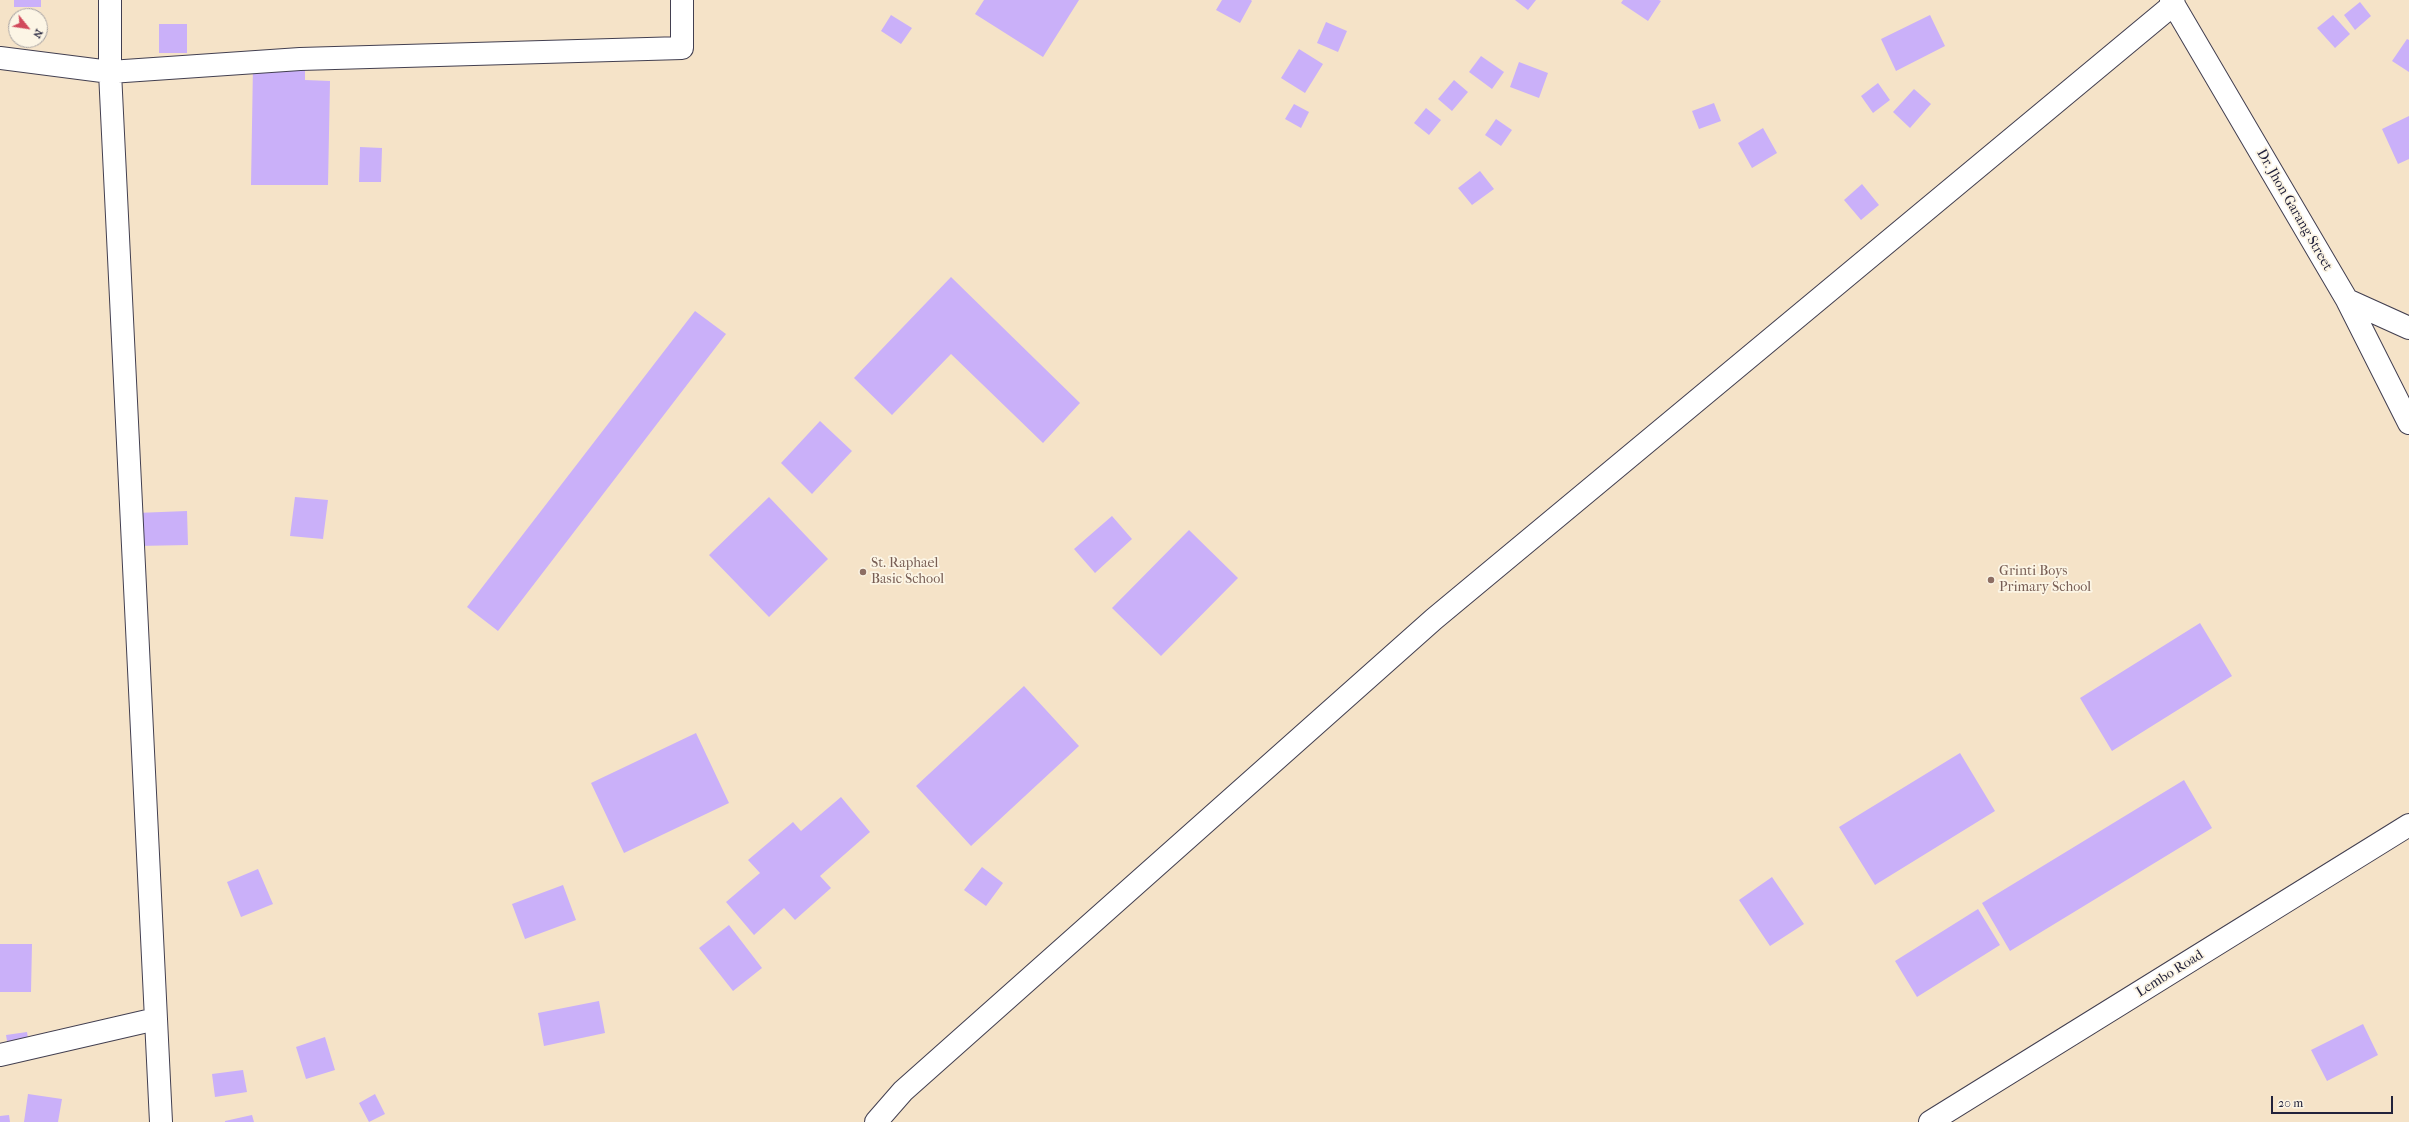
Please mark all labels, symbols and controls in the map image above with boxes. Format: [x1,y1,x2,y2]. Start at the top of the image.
north arrow [8,8,48,48]
text: N [30,27,46,41]
street label: Dr. Jhon Garang Street [2252,146,2336,274]
place label: St. Raphael Basic School [871,556,944,588]
place label: Grinti Boys Primary School [1999,564,2091,596]
marker: St. Raphael Basic School [858,567,868,577]
marker: Grinti Boys Primary School [1986,575,1996,585]
street label: Lembo Road [2133,947,2207,1001]
scale bar [2273,1088,2395,1114]
text: 20 m [2278,1096,2303,1110]

